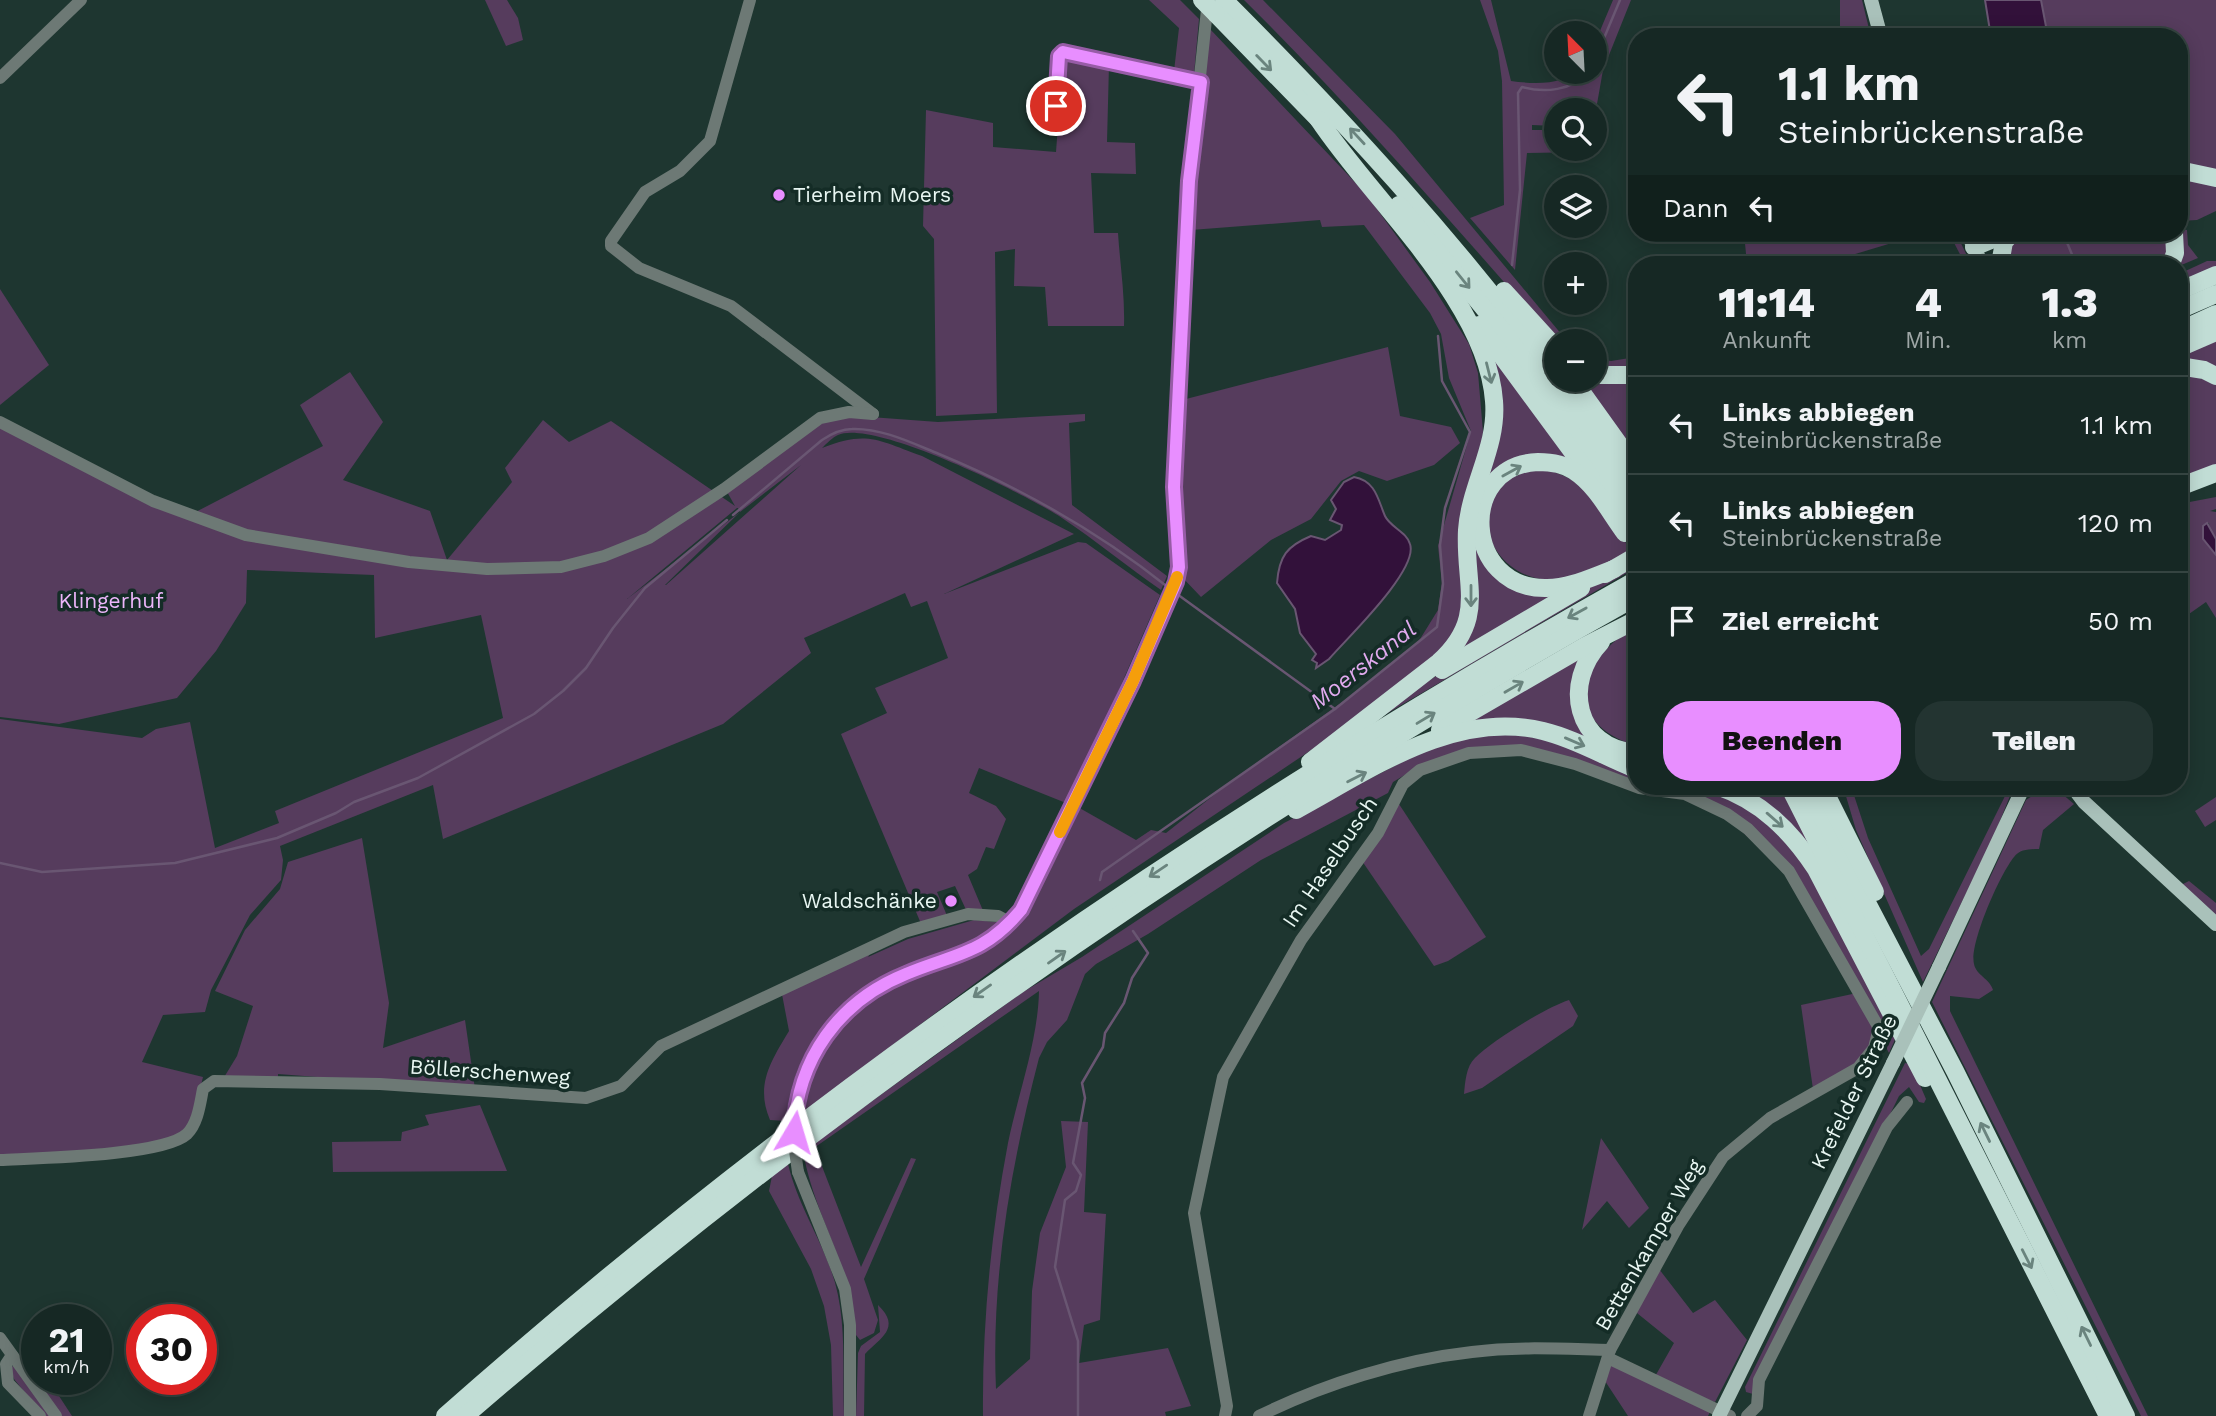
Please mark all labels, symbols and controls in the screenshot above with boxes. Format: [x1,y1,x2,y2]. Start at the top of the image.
north arrow [1544,21,1606,84]
map controls [1544,21,1607,392]
one-way arrow [1256,54,1273,71]
text: 1.1 km [1778,54,1920,112]
icon: left [1663,56,1754,147]
pin [1026,76,1086,136]
icon: arrive [1037,87,1075,125]
button: search [1544,98,1607,161]
text: Steinbrückenstraße [1778,113,2085,151]
one-way arrow [1348,128,1365,145]
button: layers [1544,175,1607,238]
place label: Tierheim Moers [793,182,951,207]
marker: Tierheim Moers [771,187,787,203]
icon: left [1743,189,1781,227]
text: Dann [1663,193,1729,223]
button: + [1544,252,1607,315]
one-way arrow [1455,271,1470,289]
text: 11:14 [1718,278,1815,327]
text: 4 [1914,278,1942,327]
text: 1.3 [2041,278,2098,327]
text: Ankunft [1722,327,1811,354]
text: Min. [1905,327,1951,354]
text: km [2052,327,2087,354]
button: − [1544,329,1607,392]
one-way arrow [1483,362,1496,384]
text: Links abbiegen [1722,397,1915,427]
icon: left [1663,406,1701,444]
text: 1.1 km [2080,410,2153,440]
text: Steinbrückenstraße [1722,427,1942,454]
one-way arrow [1501,464,1521,478]
text: Links abbiegen [1722,495,1915,525]
icon: left [1663,504,1701,542]
text: 120 m [2078,508,2153,538]
text: Steinbrückenstraße [1722,525,1942,552]
one-way arrow [1464,585,1478,608]
park label: Klingerhuf [59,588,163,613]
icon: arrive [1663,602,1701,640]
text: Ziel erreicht [1722,606,1879,636]
text: 50 m [2088,606,2153,636]
one-way arrow [1567,607,1587,621]
water label: Moerskanal [1305,616,1422,715]
one-way arrow [1504,680,1524,694]
button: Beenden [1663,701,1901,781]
button: Teilen [1915,701,2153,781]
one-way arrow [1416,711,1436,725]
one-way arrow [1564,736,1585,749]
one-way arrow [1347,770,1367,784]
street label: Im Haselbusch [1277,792,1382,932]
one-way arrow [1766,812,1784,828]
one-way arrow [1149,864,1168,878]
place label: Waldschänke [802,888,937,913]
marker: Waldschänke [943,893,959,909]
one-way arrow [1047,950,1066,964]
one-way arrow [973,984,992,998]
street label: Krefelder Straße [1805,1011,1902,1173]
street label: Böllerschenweg [409,1053,572,1090]
position arrow [757,1095,831,1169]
one-way arrow [1978,1122,1992,1143]
street label: Bettenkamper Weg [1589,1154,1708,1335]
one-way arrow [2021,1248,2035,1269]
speed limit sign: 30 [126,1304,217,1395]
text: 21 [49,1319,84,1361]
one-way arrow [2078,1326,2092,1347]
text: km/h [43,1356,90,1377]

